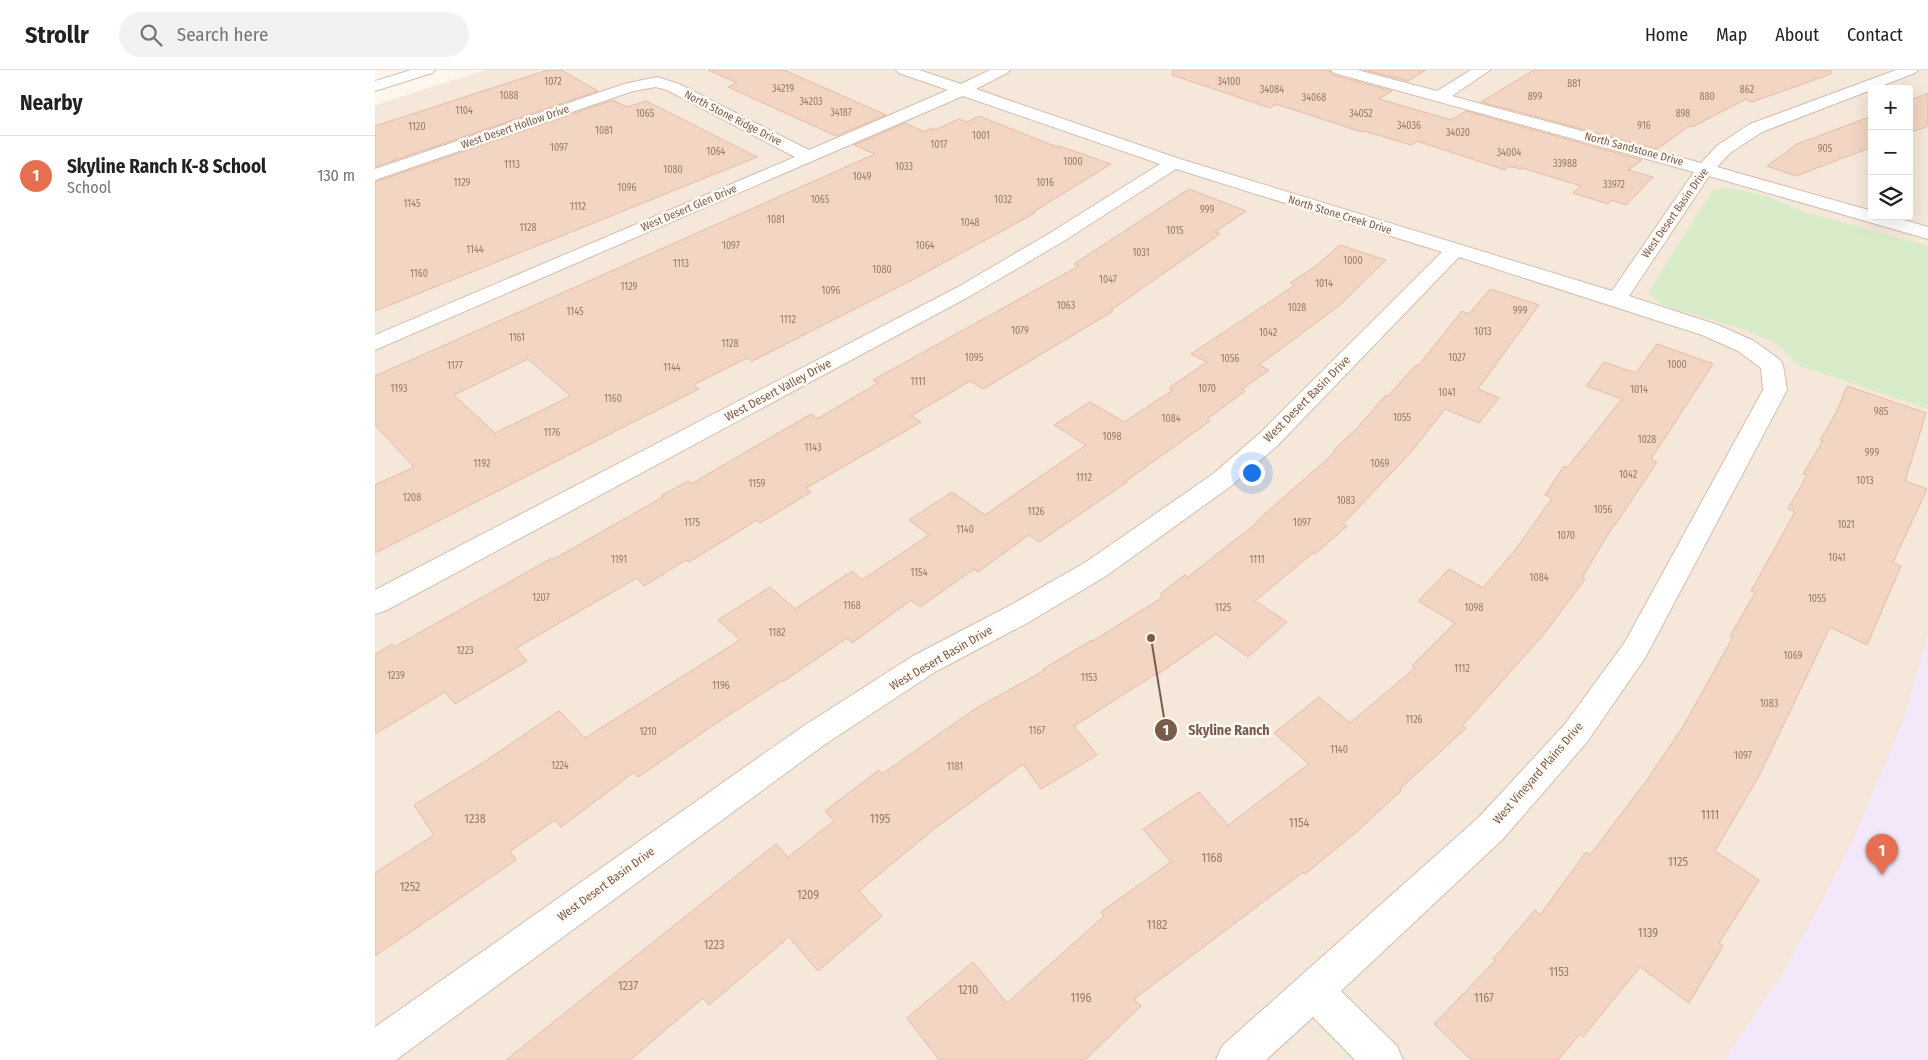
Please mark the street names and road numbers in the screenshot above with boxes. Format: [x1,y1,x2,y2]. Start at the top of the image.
street label: North Stone Ridge Drive [682,88,784,148]
street label: West Desert Hollow Drive [459,102,571,152]
street label: North Sandstone Drive [1583,130,1685,168]
street label: West Desert Basin Drive [1639,165,1711,261]
street label: West Desert Glen Drive [639,182,739,234]
street label: North Stone Creek Drive [1287,193,1393,237]
street label: West Desert Basin Drive [1261,353,1353,445]
street label: West Desert Valley Drive [722,356,834,424]
street label: West Desert Basin Drive [887,623,995,693]
street label: West Vineyard Plains Drive [1490,719,1586,827]
street label: West Desert Basin Drive [555,844,657,924]

